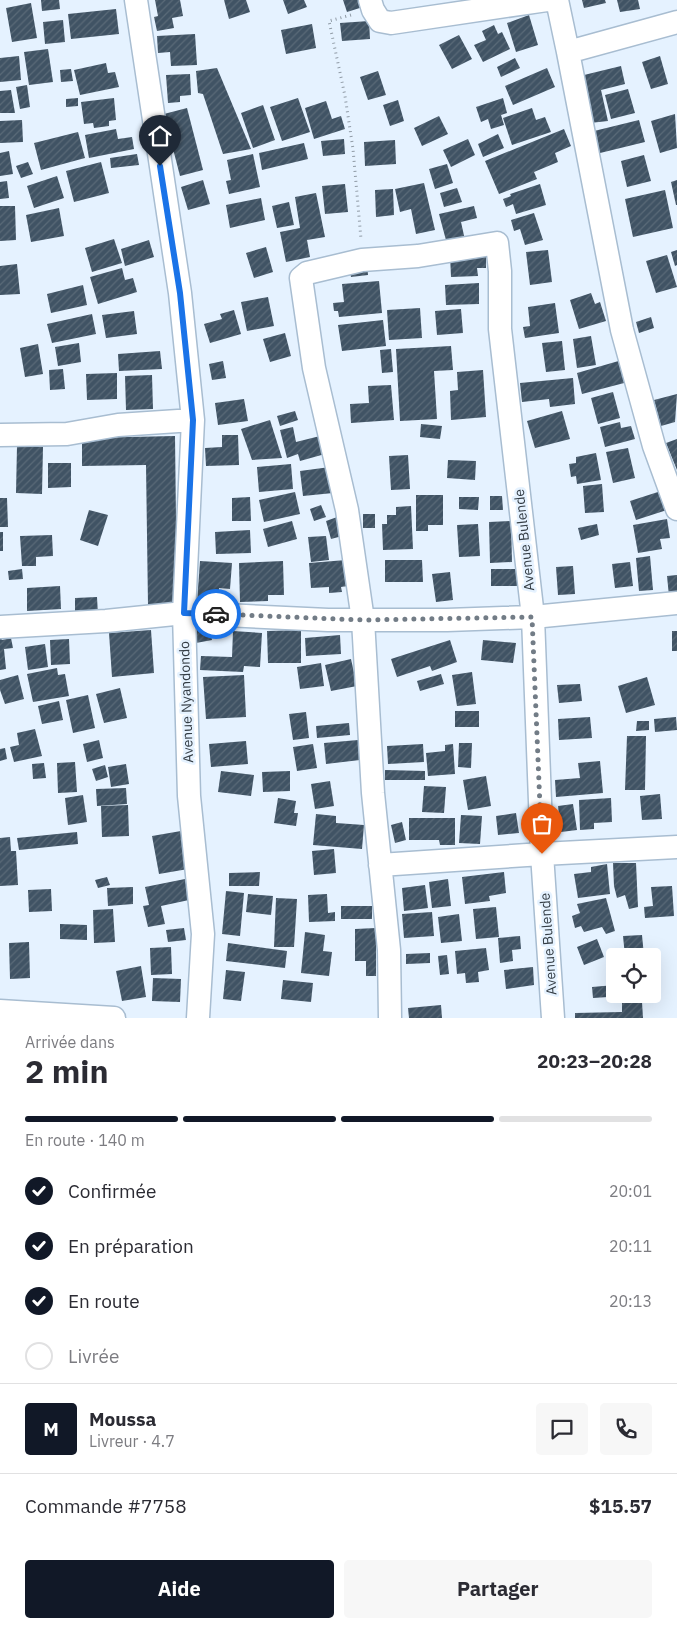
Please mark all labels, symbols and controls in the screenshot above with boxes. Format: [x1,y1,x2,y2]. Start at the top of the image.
pin [139,115,181,166]
icon: home [146,122,174,150]
street label: Avenue Bulende [510,488,538,592]
courier [191,589,241,639]
icon: car [202,600,230,628]
street label: Avenue Nyandondo [175,641,197,763]
pin [521,803,563,854]
icon: bag [528,810,556,838]
street label: Avenue Bulende [535,892,561,996]
map controls [606,948,661,1003]
button: locate [606,948,661,1003]
text: Arrivée dans [25,1032,115,1052]
text: 20:23–20:28 [537,1049,652,1073]
text: 2 min [25,1050,109,1092]
text: En route · 140 m [25,1130,145,1150]
icon: check [25,1177,53,1205]
text: Confirmée [68,1179,156,1203]
text: 20:01 [609,1181,652,1201]
icon: check [25,1232,53,1260]
text: En préparation [68,1234,194,1258]
text: 20:11 [609,1236,652,1256]
icon: check [25,1287,53,1315]
text: En route [68,1289,140,1313]
text: 20:13 [609,1291,652,1311]
text: Livrée [68,1344,119,1368]
button: chat [536,1403,588,1455]
button: phone [600,1403,652,1455]
text: Moussa [89,1407,156,1431]
text: M [43,1417,59,1441]
text: Livreur · 4.7 [89,1431,175,1451]
text: Commande #7758 [25,1494,187,1518]
text: $15.57 [589,1494,652,1518]
button: Aide [25,1560,334,1618]
button: Partager [344,1560,652,1618]

